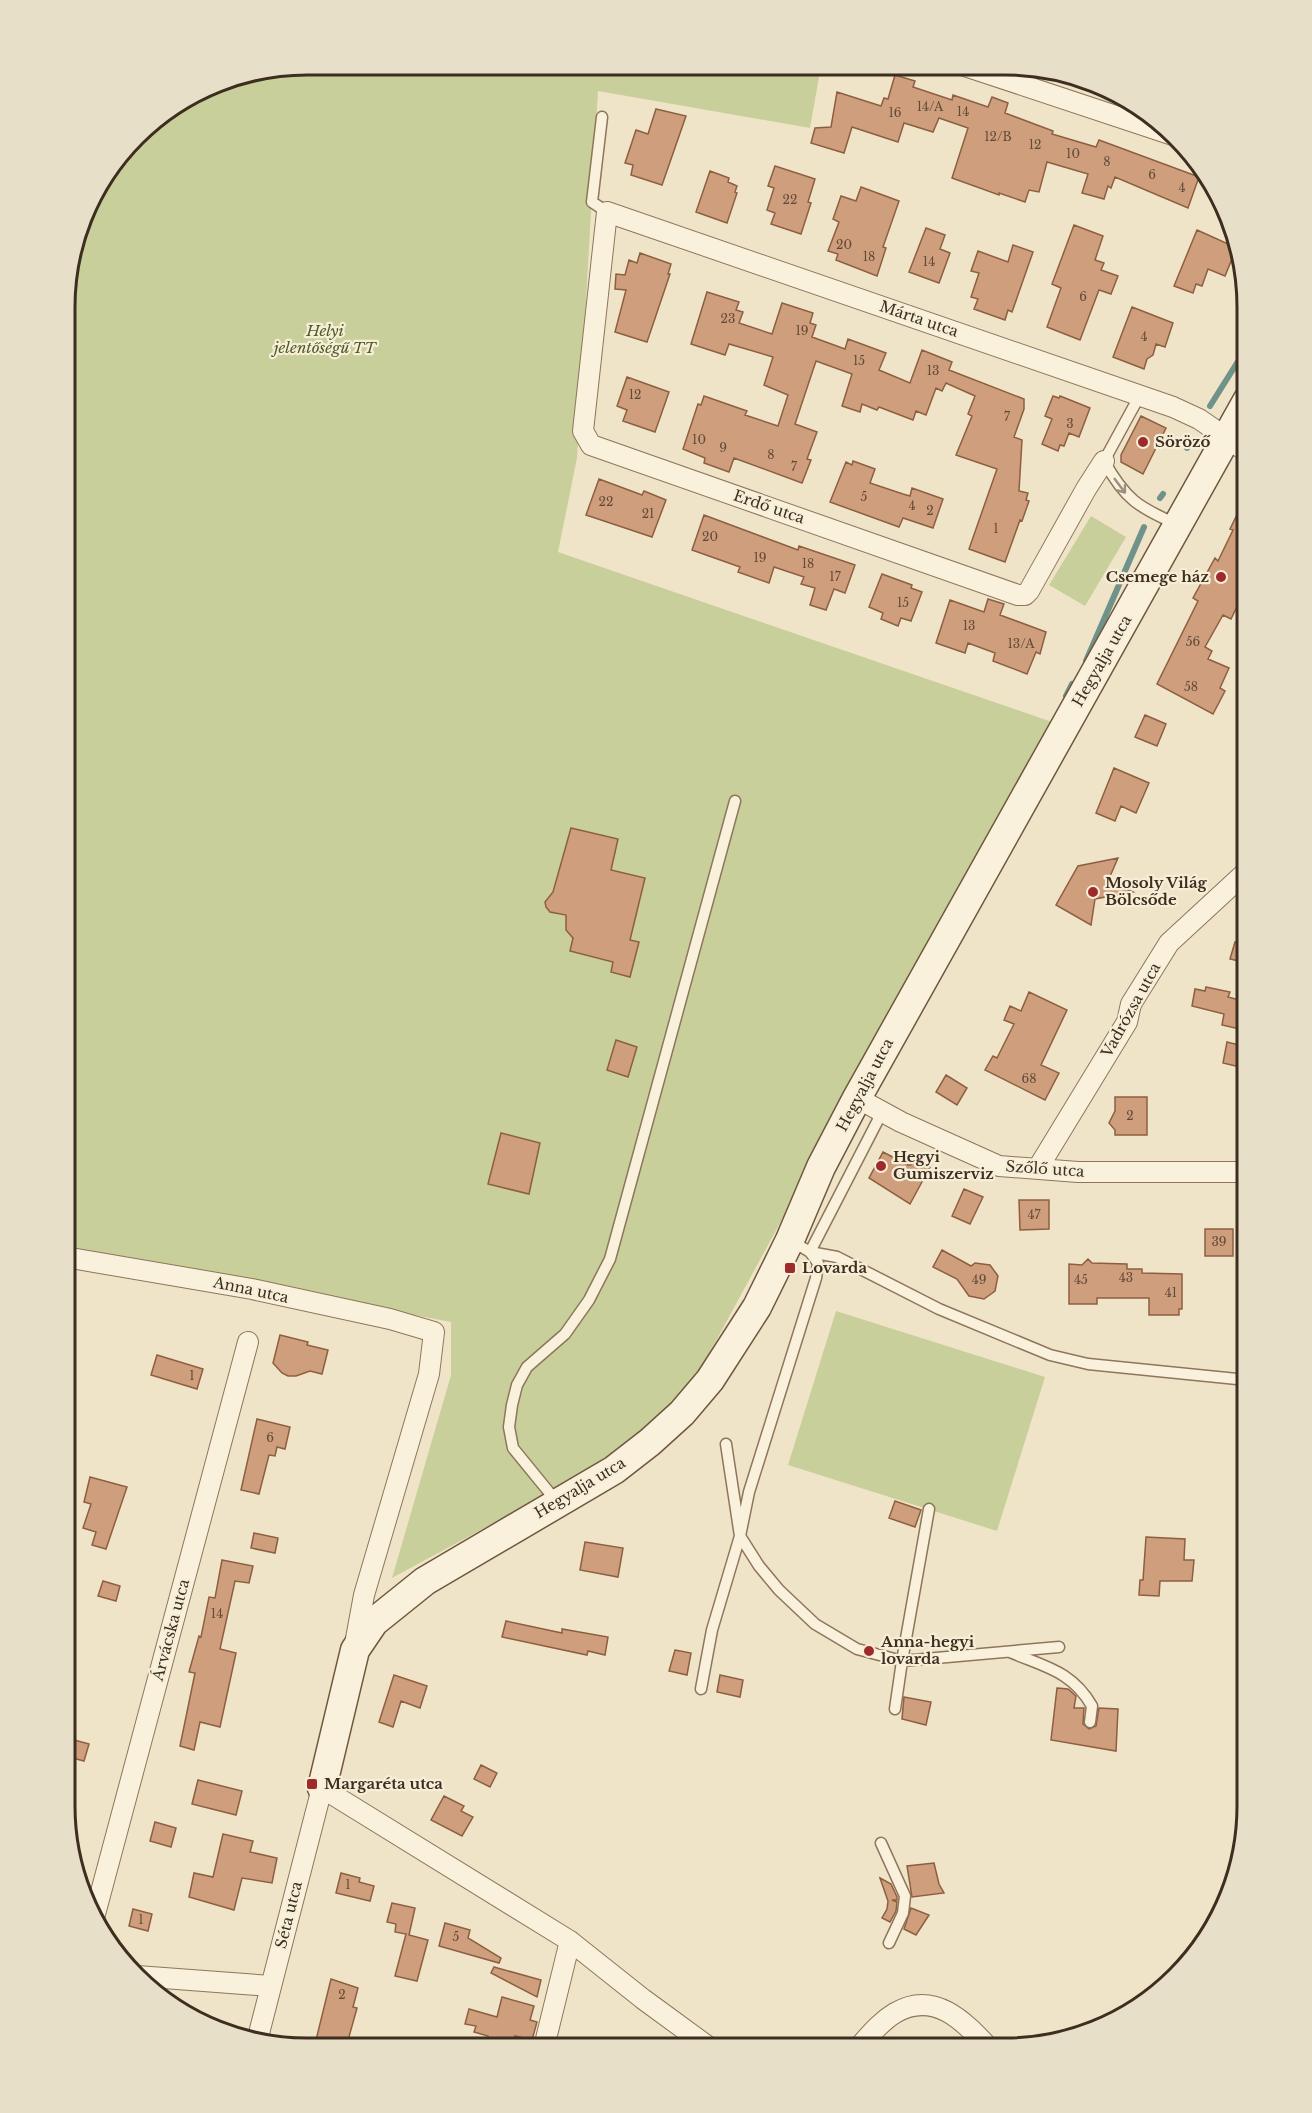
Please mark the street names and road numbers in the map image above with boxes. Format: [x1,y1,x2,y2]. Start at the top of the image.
street label: Márta utca [877,296,962,341]
street label: Erdő utca [731,485,808,528]
street label: Hegyalja utca [1068,611,1136,710]
street label: Vadrózsa utca [1096,959,1165,1061]
street label: Hegyalja utca [832,1034,897,1135]
street label: Szőlő utca [1005,1156,1086,1181]
street label: Anna utca [211,1272,291,1307]
street label: Hegyalja utca [531,1453,629,1522]
street label: Árvácska utca [148,1576,193,1684]
street label: Séta utca [271,1879,306,1950]

